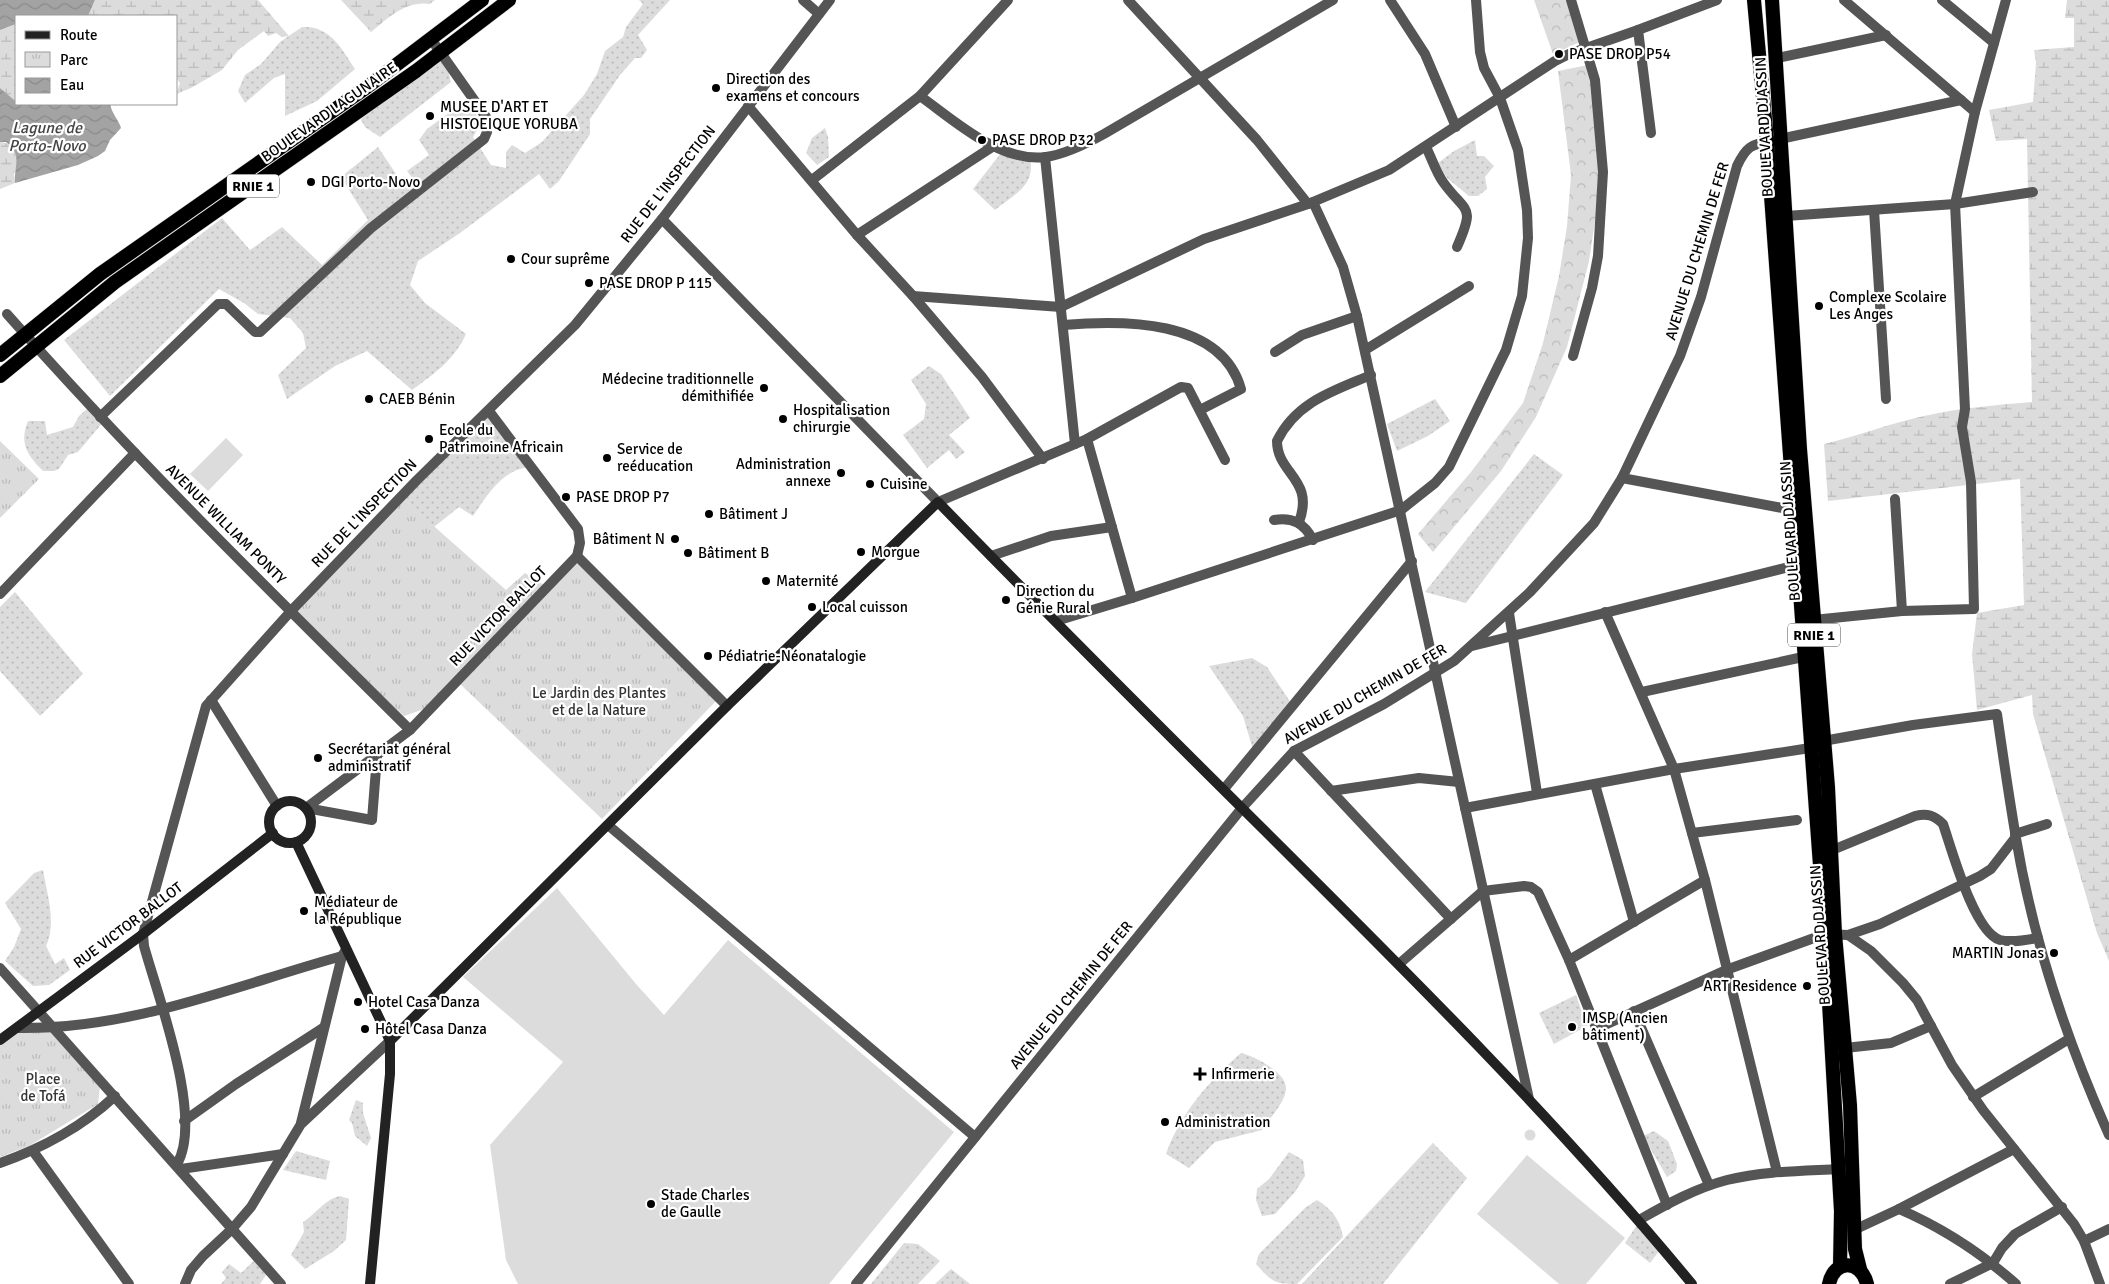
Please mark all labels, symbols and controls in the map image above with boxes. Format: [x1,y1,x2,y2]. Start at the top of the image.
legend [15,15,178,105]
text: Route [60,26,97,44]
place label: PASE DROP P54 [1569,45,1671,63]
marker: PASE DROP P54 [1553,48,1565,60]
text: Parc [60,51,88,69]
street label: BOULEVARD DJASSIN [1751,56,1777,198]
street label: BOULEVARD LAGUNAIRE [258,58,400,166]
place label: Direction des examens et concours [726,70,860,105]
text: Eau [60,76,84,94]
marker: Direction des examens et concours [710,82,722,94]
place label: MUSEE D'ART ET HISTOEIQUE YORUBA [440,98,578,133]
marker: MUSEE D'ART ET HISTOEIQUE YORUBA [424,110,436,122]
water label: Lagune de Porto-Novo [9,118,86,156]
street label: RUE DE L'INSPECTION [617,122,719,246]
place label: PASE DROP P32 [992,131,1094,149]
marker: PASE DROP P32 [976,134,988,146]
street label: AVENUE DU CHEMIN DE FER [1661,160,1733,342]
place label: DGI Porto-Novo [321,173,420,191]
road number: RNIE 1 [227,175,279,198]
marker: DGI Porto-Novo [305,176,317,188]
place label: Cour suprême [521,250,610,268]
marker: Cour suprême [505,253,517,265]
place label: PASE DROP P 115 [599,274,712,292]
marker: PASE DROP P 115 [583,277,595,289]
place label: Complexe Scolaire Les Anges [1829,288,1947,323]
marker: Complexe Scolaire Les Anges [1813,300,1825,312]
place label: Médecine traditionnelle démithifiée [601,370,754,405]
marker: Médecine traditionnelle démithifiée [758,382,770,394]
place label: CAEB Bénin [379,390,455,408]
marker: CAEB Bénin [363,393,375,405]
place label: Hospitalisation chirurgie [793,401,890,436]
marker: Hospitalisation chirurgie [777,413,789,425]
place label: Ecole du Patrimoine Africain [439,421,564,456]
marker: Ecole du Patrimoine Africain [423,433,435,445]
place label: Service de reéducation [617,440,693,475]
marker: Service de reéducation [601,452,613,464]
street label: RUE DE L'INSPECTION [308,455,420,571]
place label: Administration annexe [736,455,831,490]
street label: AVENUE WILLIAM PONTY [162,460,290,588]
street label: BOULEVARD DJASSIN [1776,460,1804,602]
marker: Administration annexe [835,467,847,479]
place label: Cuisine [880,475,928,493]
marker: Cuisine [864,478,876,490]
place label: PASE DROP P7 [576,488,670,506]
marker: PASE DROP P7 [560,491,572,503]
place label: Bâtiment J [719,505,788,523]
marker: Bâtiment J [703,508,715,520]
place label: Bâtiment N [593,530,665,548]
marker: Bâtiment N [669,533,681,545]
place label: Morgue [871,543,920,561]
place label: Bâtiment B [698,544,769,562]
marker: Morgue [855,546,867,558]
marker: Bâtiment B [682,547,694,559]
street label: RUE VICTOR BALLOT [446,562,551,670]
place label: Maternité [776,572,839,590]
marker: Maternité [760,575,772,587]
place label: Direction du Génie Rural [1016,582,1094,617]
marker: Direction du Génie Rural [1000,594,1012,606]
place label: Local cuisson [822,598,908,616]
marker: Local cuisson [806,601,818,613]
road number: RNIE 1 [1788,624,1840,646]
street label: AVENUE DU CHEMIN DE FER [1280,640,1450,748]
place label: Pédiatrie-Néonatalogie [718,647,866,665]
marker: Pédiatrie-Néonatalogie [702,650,714,662]
park label: Le Jardin des Plantes et de la Nature [532,684,667,719]
place label: Secrétariat général administratif [328,740,451,775]
marker: Secrétariat général administratif [312,752,324,764]
street label: BOULEVARD DJASSIN [1806,864,1834,1006]
street label: RUE VICTOR BALLOT [70,878,187,972]
place label: Médiateur de la République [314,893,402,928]
marker: Médiateur de la République [298,905,310,917]
street label: AVENUE DU CHEMIN DE FER [1006,917,1136,1073]
place label: MARTIN Jonas [1952,944,2044,962]
marker: MARTIN Jonas [2048,947,2060,959]
place label: ART Residence [1703,977,1797,995]
marker: ART Residence [1801,980,1813,992]
place label: Hotel Casa Danza [368,993,480,1011]
marker: Hotel Casa Danza [352,996,364,1008]
place label: IMSP (Ancien bâtiment) [1582,1009,1668,1044]
place label: Hôtel Casa Danza [375,1020,487,1038]
marker: IMSP (Ancien bâtiment) [1566,1021,1578,1033]
marker: Hôtel Casa Danza [359,1023,371,1035]
place label: Infirmerie [1211,1065,1275,1083]
marker: Infirmerie [1193,1067,1207,1081]
park label: Place de Tofá [20,1070,66,1105]
place label: Administration [1175,1113,1270,1131]
marker: Administration [1159,1116,1171,1128]
place label: Stade Charles de Gaulle [661,1186,750,1221]
marker: Stade Charles de Gaulle [645,1198,657,1210]

